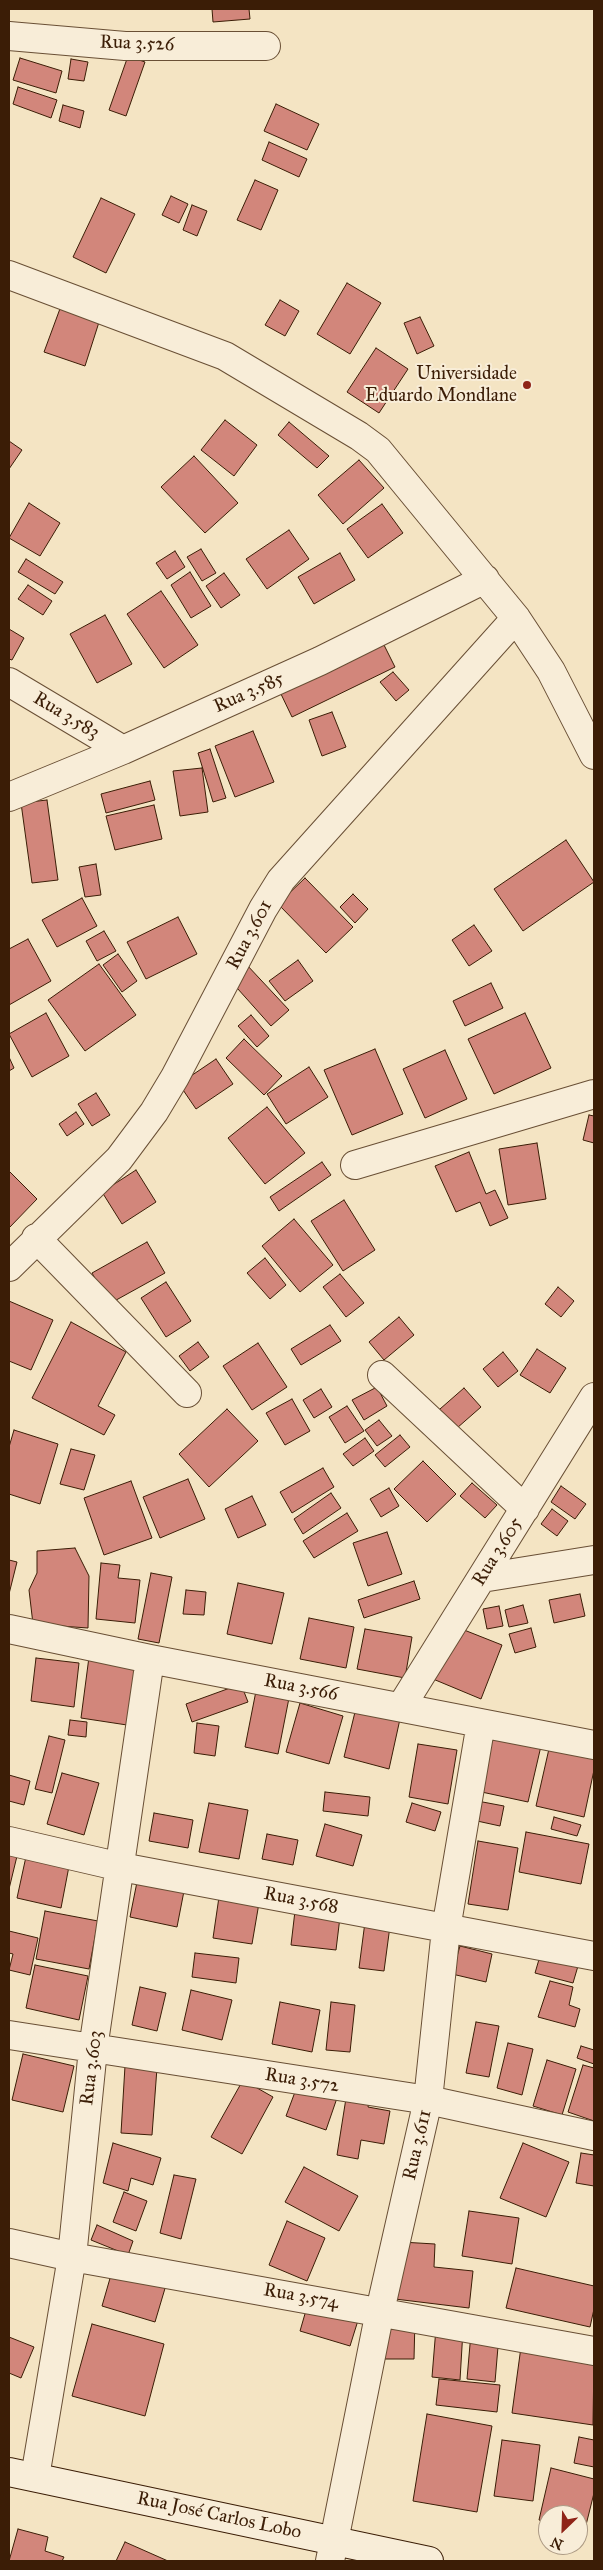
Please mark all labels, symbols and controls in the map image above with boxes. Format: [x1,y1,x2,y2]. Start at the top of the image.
street label: Rua 3.526 [99,31,175,57]
place label: Universidade Eduardo Mondlane [365,363,517,407]
marker: Universidade Eduardo Mondlane [521,379,533,391]
street label: Rua 3.585 [210,667,288,719]
street label: Rua 3.583 [29,687,103,745]
street label: Rua 3.601 [222,896,278,974]
street label: Rua 3.605 [468,1513,528,1591]
street label: Rua 3.566 [262,1670,340,1706]
street label: Rua 3.568 [262,1883,340,1919]
street label: Rua 3.603 [76,2029,108,2107]
street label: Rua 3.572 [263,2064,341,2098]
street label: Rua 3.611 [399,2108,437,2182]
street label: Rua 3.574 [262,2279,340,2315]
street label: Rua José Carlos Lobo [135,2487,303,2545]
north arrow [538,2505,588,2555]
text: N [548,2533,566,2553]

